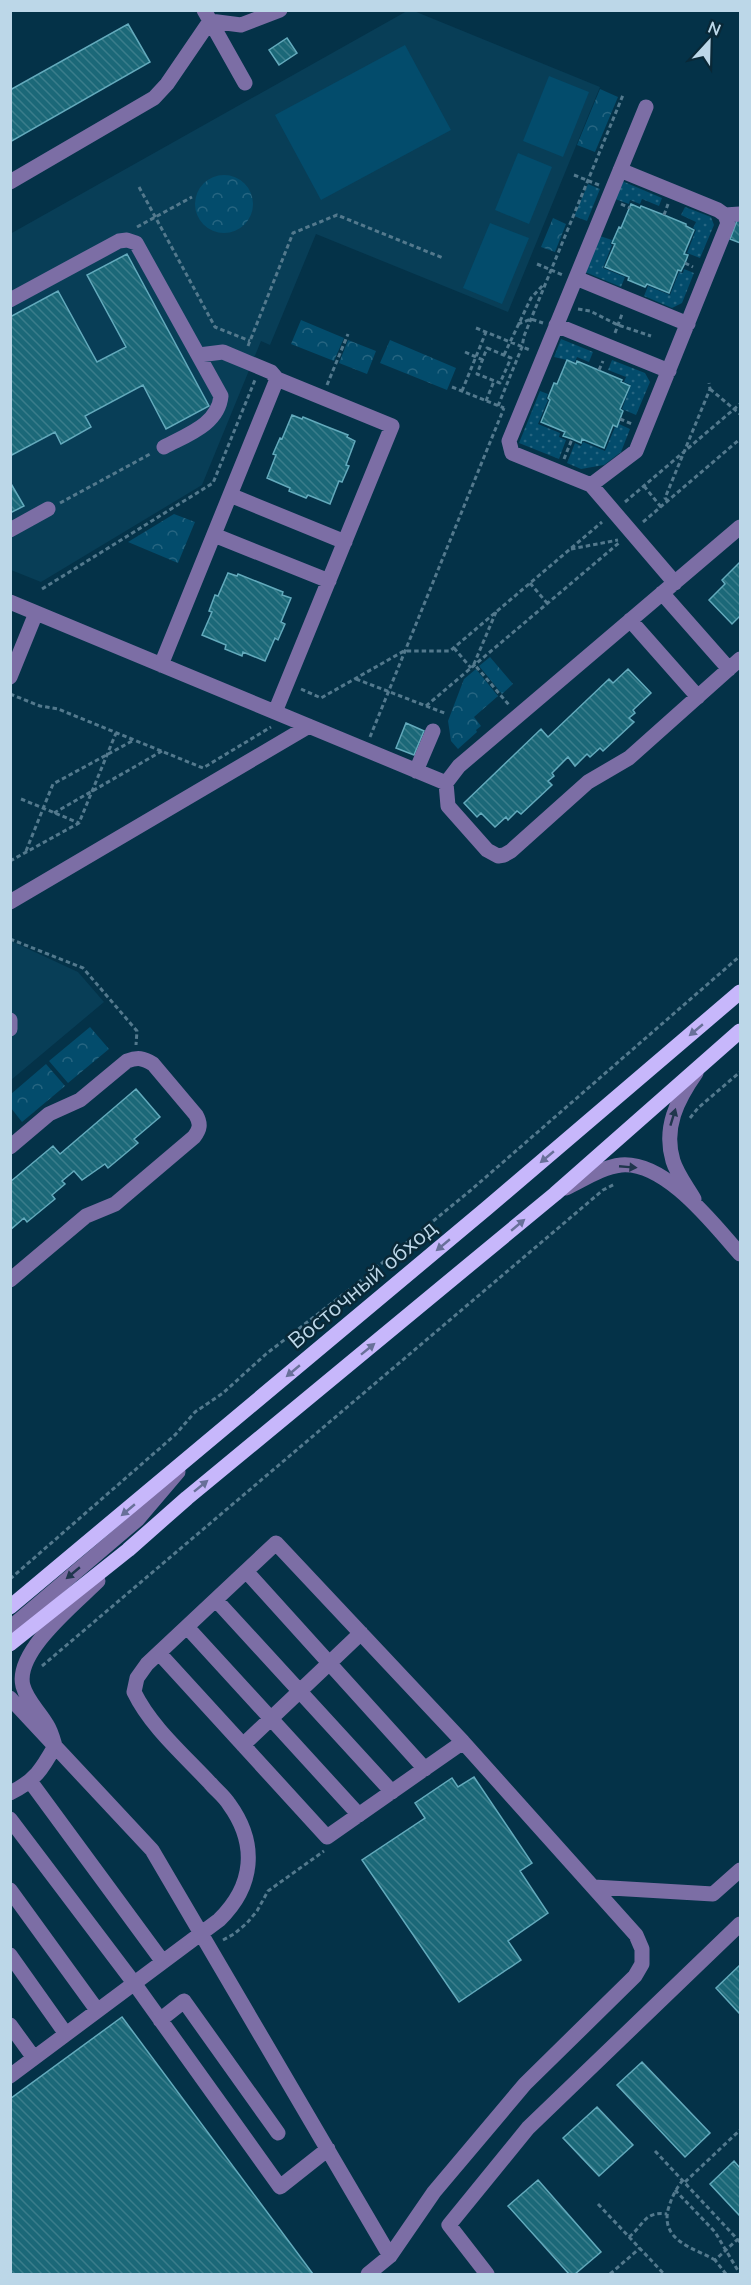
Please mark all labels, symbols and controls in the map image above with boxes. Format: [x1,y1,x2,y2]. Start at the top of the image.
north arrow [679,12,739,72]
text: N [705,17,724,40]
one-way arrow [689,1023,704,1036]
one-way arrow [669,1108,678,1126]
one-way arrow [539,1150,555,1163]
one-way arrow [619,1162,638,1171]
street label: Восточный обход [282,1214,442,1354]
one-way arrow [510,1219,525,1232]
one-way arrow [435,1239,451,1252]
one-way arrow [360,1343,375,1356]
one-way arrow [286,1364,301,1377]
one-way arrow [193,1480,208,1493]
one-way arrow [120,1503,135,1515]
one-way arrow [65,1566,81,1579]

